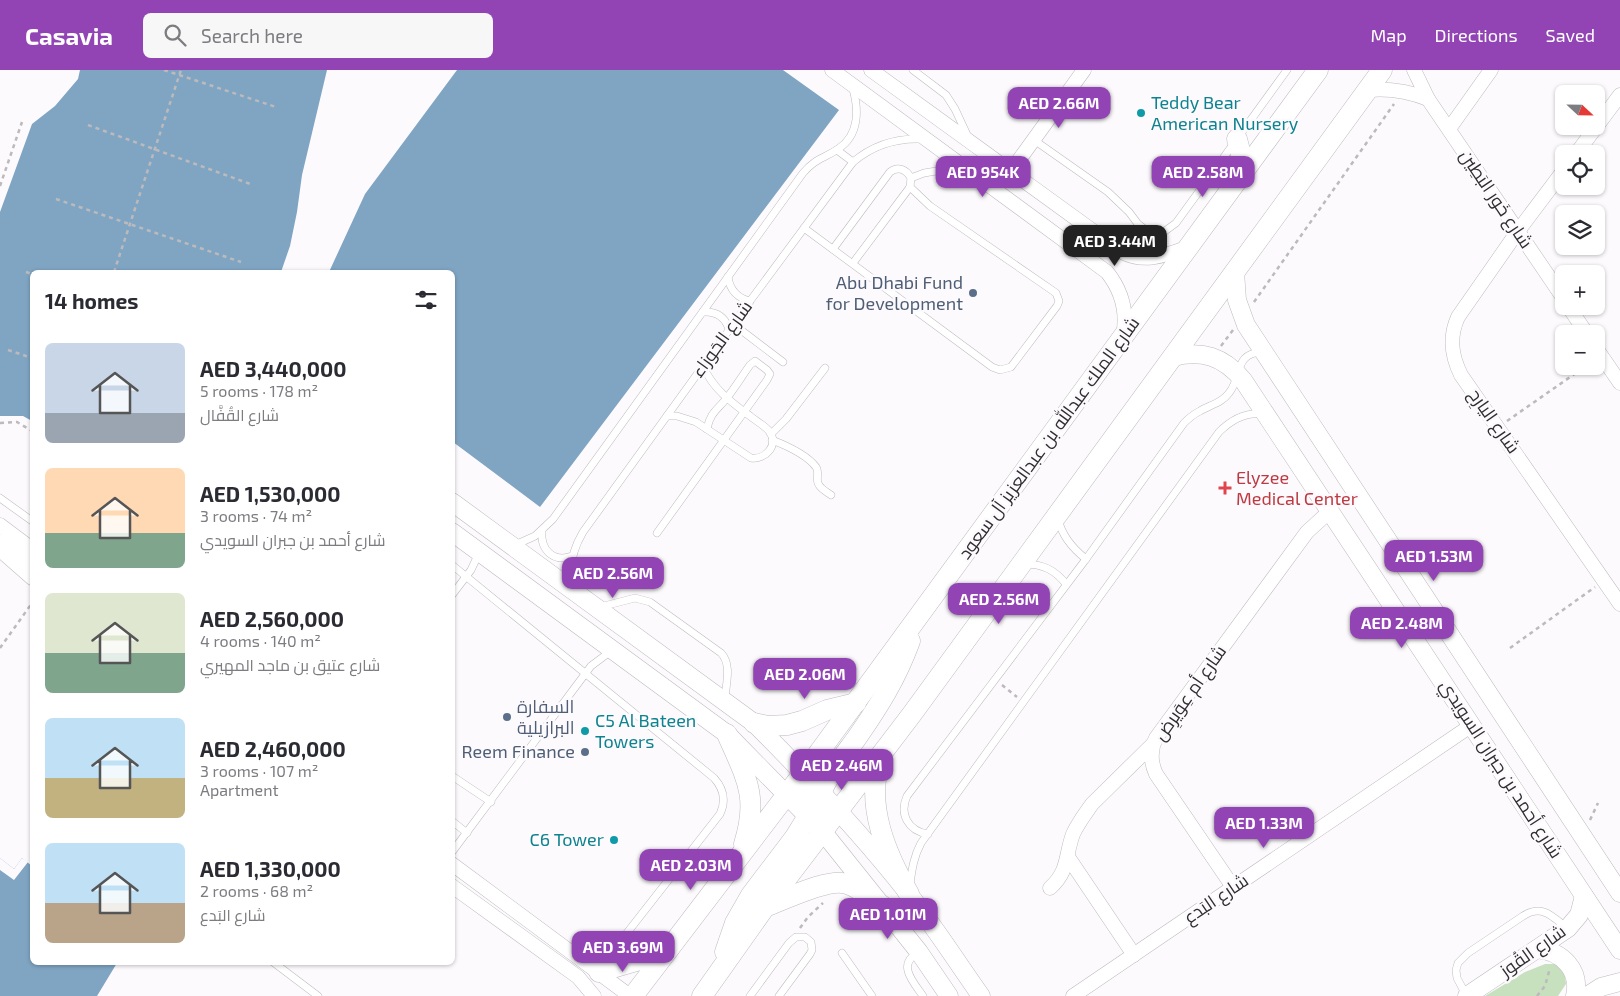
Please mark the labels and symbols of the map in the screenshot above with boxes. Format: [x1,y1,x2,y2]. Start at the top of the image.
north arrow [1555,85,1605,135]
pin: AED 2.66M [1002,87,1116,129]
place label: Teddy Bear American Nursery [1151,91,1299,134]
marker: Teddy Bear American Nursery [1135,107,1147,119]
street label: شارع خَور البَطِين [1454,145,1538,253]
pin: AED 954K [931,156,1035,198]
pin: AED 2.58M [1146,156,1260,198]
pin: AED 3.44M [1058,224,1172,267]
place label: Abu Dhabi Fund for Development [826,271,963,314]
marker: Abu Dhabi Fund for Development [967,287,979,299]
street label: شارع الجَوزاء [686,296,758,382]
street label: شارع الملك عبدالله بن عبدالعزيز آل سعود [953,312,1145,564]
street label: شارع اليارِح [1463,384,1525,458]
place label: Elyzee Medical Center [1236,466,1358,509]
marker: Elyzee Medical Center [1218,481,1232,495]
pin: AED 1.53M [1377,540,1491,582]
pin: AED 2.56M [556,556,670,599]
pin: AED 2.56M [942,582,1056,625]
pin: AED 2.48M [1345,606,1459,649]
street label: شارع أم عِوَيرِض [1148,640,1232,746]
pin: AED 2.06M [748,658,862,700]
street label: شارع أحمد بن جبران السويدي [1432,675,1568,864]
place label: السفارة البرازيلية [517,695,575,739]
place label: C5 Al Bateen Towers [595,709,696,752]
marker: السفارة البرازيلية [501,711,513,723]
marker: C5 Al Bateen Towers [579,725,591,737]
place label: Reem Finance [462,740,575,762]
marker: Reem Finance [579,746,591,758]
pin: AED 2.46M [785,748,899,791]
pin: AED 1.33M [1207,806,1321,849]
place label: C6 Tower [530,828,604,850]
marker: C6 Tower [608,834,620,846]
pin: AED 2.03M [634,848,748,891]
street label: شارع البَدع [1179,868,1253,930]
pin: AED 1.01M [831,898,945,940]
street label: شارع القُوز [1494,920,1571,983]
pin: AED 3.69M [566,930,680,973]

